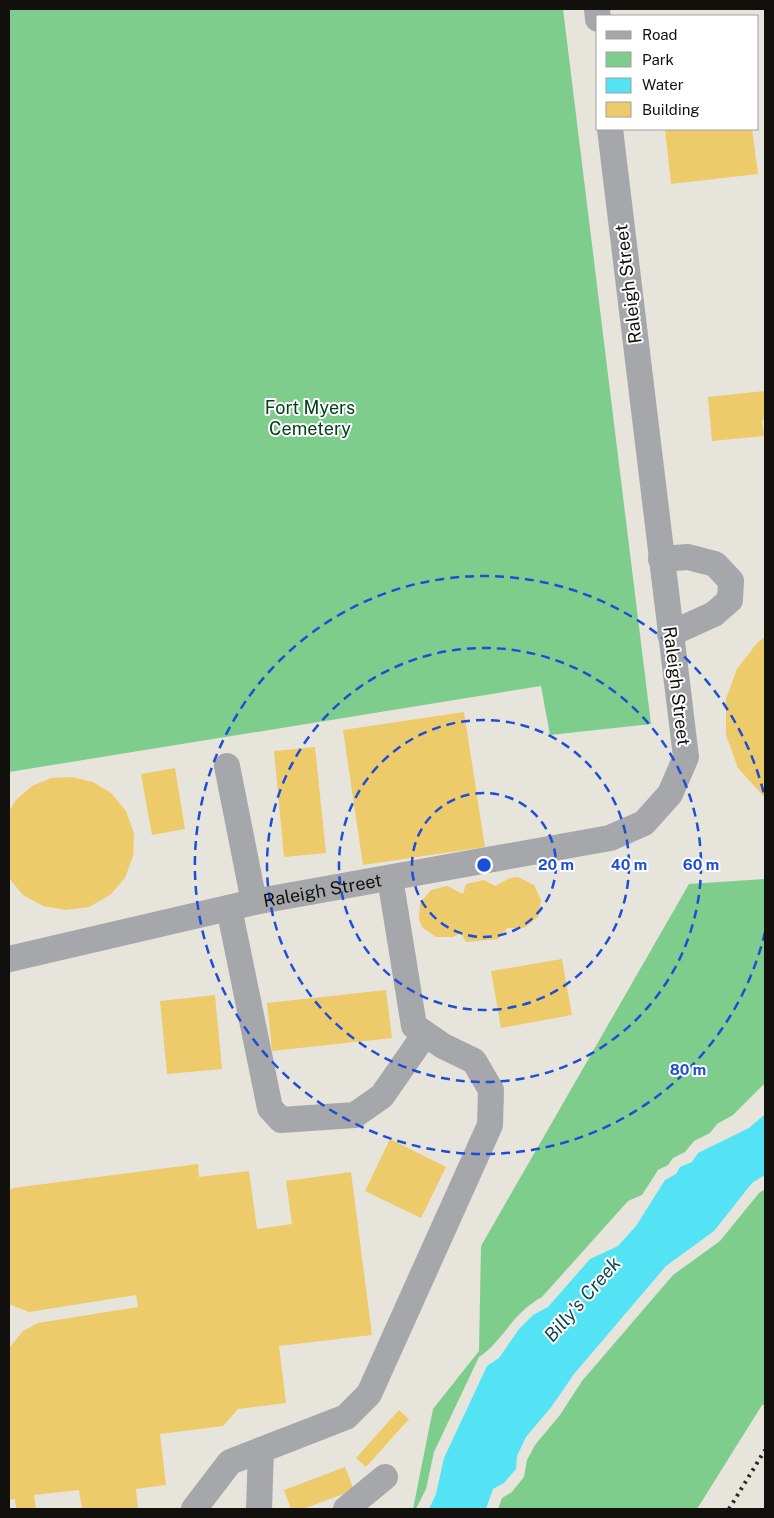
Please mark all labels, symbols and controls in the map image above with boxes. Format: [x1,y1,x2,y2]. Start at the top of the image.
legend [596,15,759,130]
text: Road [642,26,678,43]
text: Park [642,51,674,68]
text: Water [642,76,684,93]
text: Building [642,101,700,118]
street label: Raleigh Street [610,223,646,345]
park label: Fort Myers Cemetery [265,397,355,439]
street label: Raleigh Street [659,625,695,747]
centre of rings [475,856,493,874]
text: 20 m [538,856,574,873]
text: 40 m [611,856,647,873]
text: 60 m [683,856,719,873]
street label: Raleigh Street [261,869,383,911]
text: 80 m [670,1061,706,1078]
water label: Billy's Creek [539,1252,625,1346]

